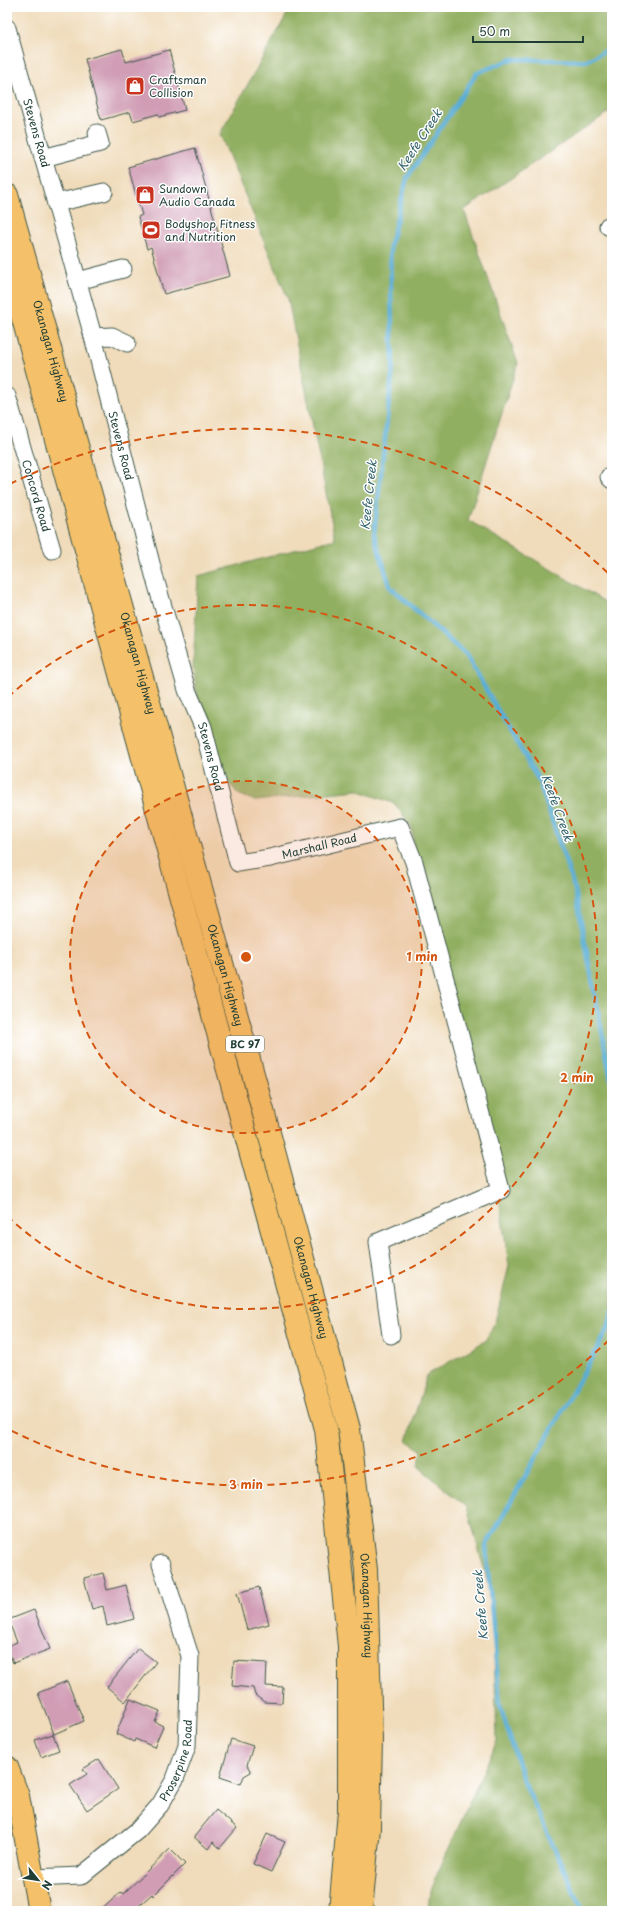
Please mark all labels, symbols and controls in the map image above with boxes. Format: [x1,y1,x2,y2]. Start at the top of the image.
scale bar [473,18,583,44]
text: 50 m [479,22,510,40]
place label: Craftsman Collision [149,71,207,101]
shop icon: Craftsman Collision [124,75,146,97]
street label: Stevens Road [19,96,54,169]
water label: Keefe Creek [392,104,446,174]
place label: Sundown Audio Canada [159,180,235,210]
shop icon: Sundown Audio Canada [134,184,156,206]
place label: Bodyshop Fitness and Nutrition [165,215,255,245]
sports icon: Bodyshop Fitness and Nutrition [140,219,162,241]
street label: Okanagan Highway [29,298,74,404]
street label: Stevens Road [104,409,138,482]
street label: Concord Road [18,457,55,534]
water label: Keefe Creek [355,458,381,531]
street label: Okanagan Highway [116,610,161,716]
street label: Stevens Road [194,719,228,793]
water label: Keefe Creek [537,772,579,844]
street label: Marshall Road [280,829,358,863]
street label: Okanagan Highway [203,922,248,1028]
text: 1 min [406,947,438,965]
centre of rings [239,950,253,964]
road number: BC 97 [226,1036,264,1052]
text: 2 min [560,1068,594,1086]
street label: Okanagan Highway [289,1234,333,1340]
text: 3 min [229,1475,263,1493]
street label: Okanagan Highway [356,1552,378,1658]
water label: Keefe Creek [468,1569,492,1641]
street label: Proserpine Road [155,1719,196,1805]
north arrow [18,1860,58,1900]
text: N [37,1877,57,1894]

